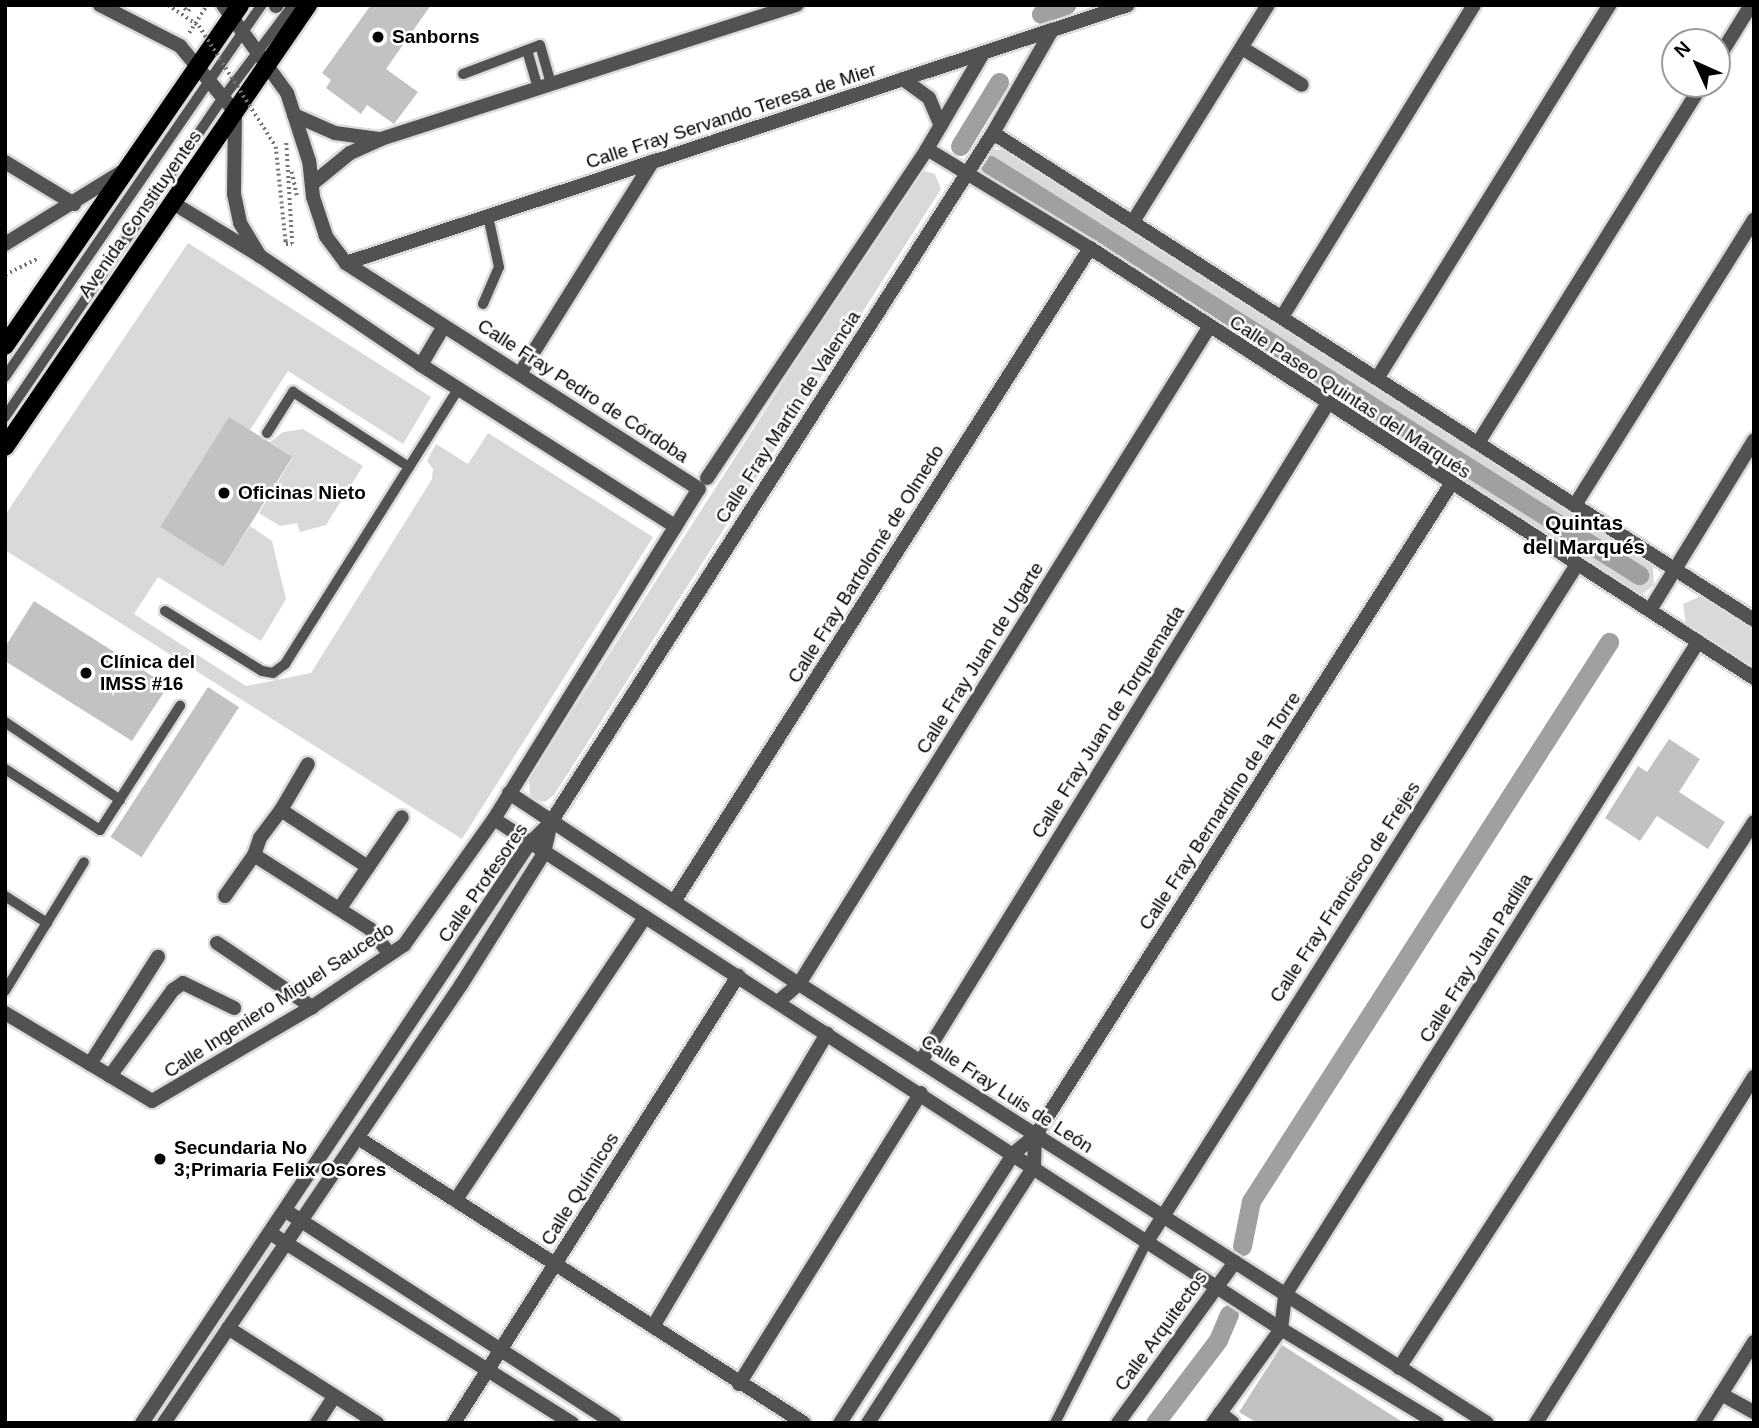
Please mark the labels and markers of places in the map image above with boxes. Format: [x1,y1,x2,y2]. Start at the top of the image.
place label: Sanborns [392,26,480,48]
marker: Sanborns [370,29,386,45]
place label: Oficinas Nieto [238,482,366,504]
marker: Oficinas Nieto [216,485,232,501]
place label: Clínica del IMSS #16 [100,651,195,695]
marker: Clínica del IMSS #16 [78,665,94,681]
place label: Secundaria No 3;Primaria Felix Osores [174,1137,386,1181]
marker: Secundaria No 3;Primaria Felix Osores [152,1151,168,1167]

